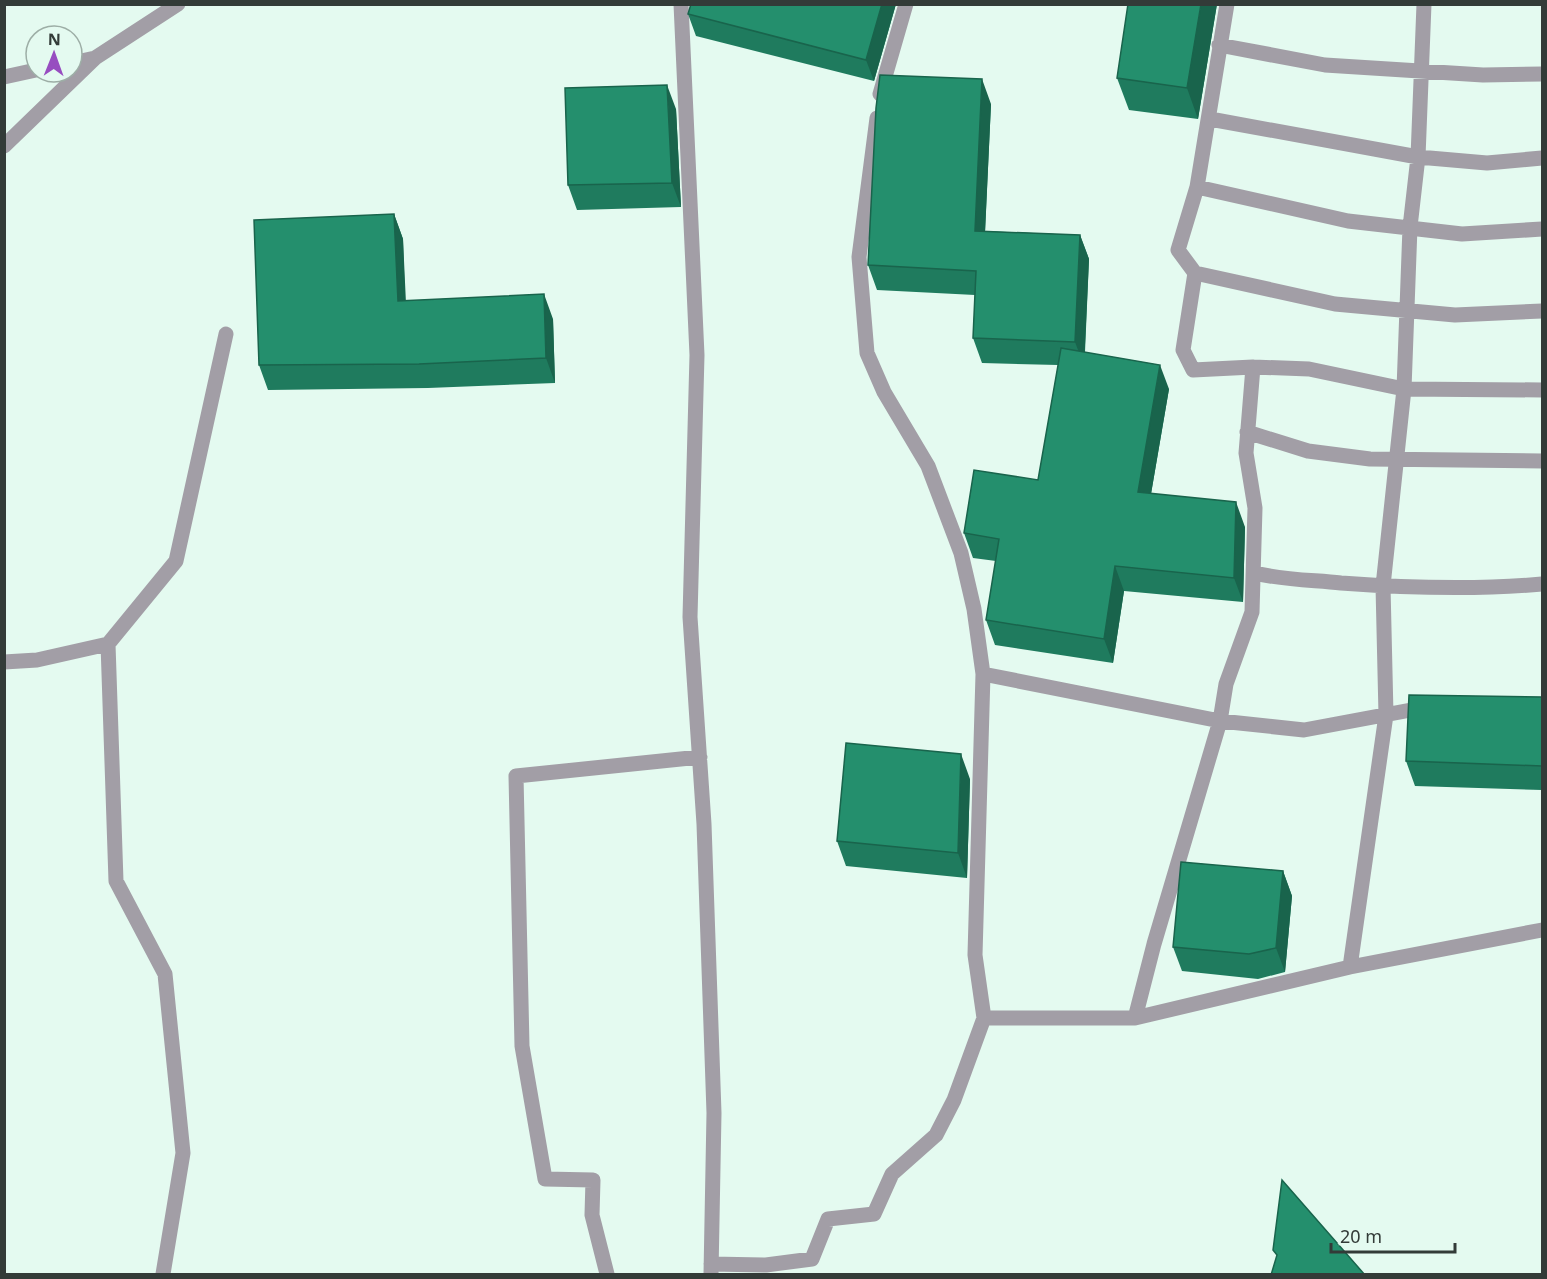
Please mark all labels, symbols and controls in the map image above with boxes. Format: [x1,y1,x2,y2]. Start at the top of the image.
north arrow [24,24,84,84]
text: N [48,28,61,50]
scale bar [1331,1216,1456,1254]
text: 20 m [1340,1224,1382,1248]

